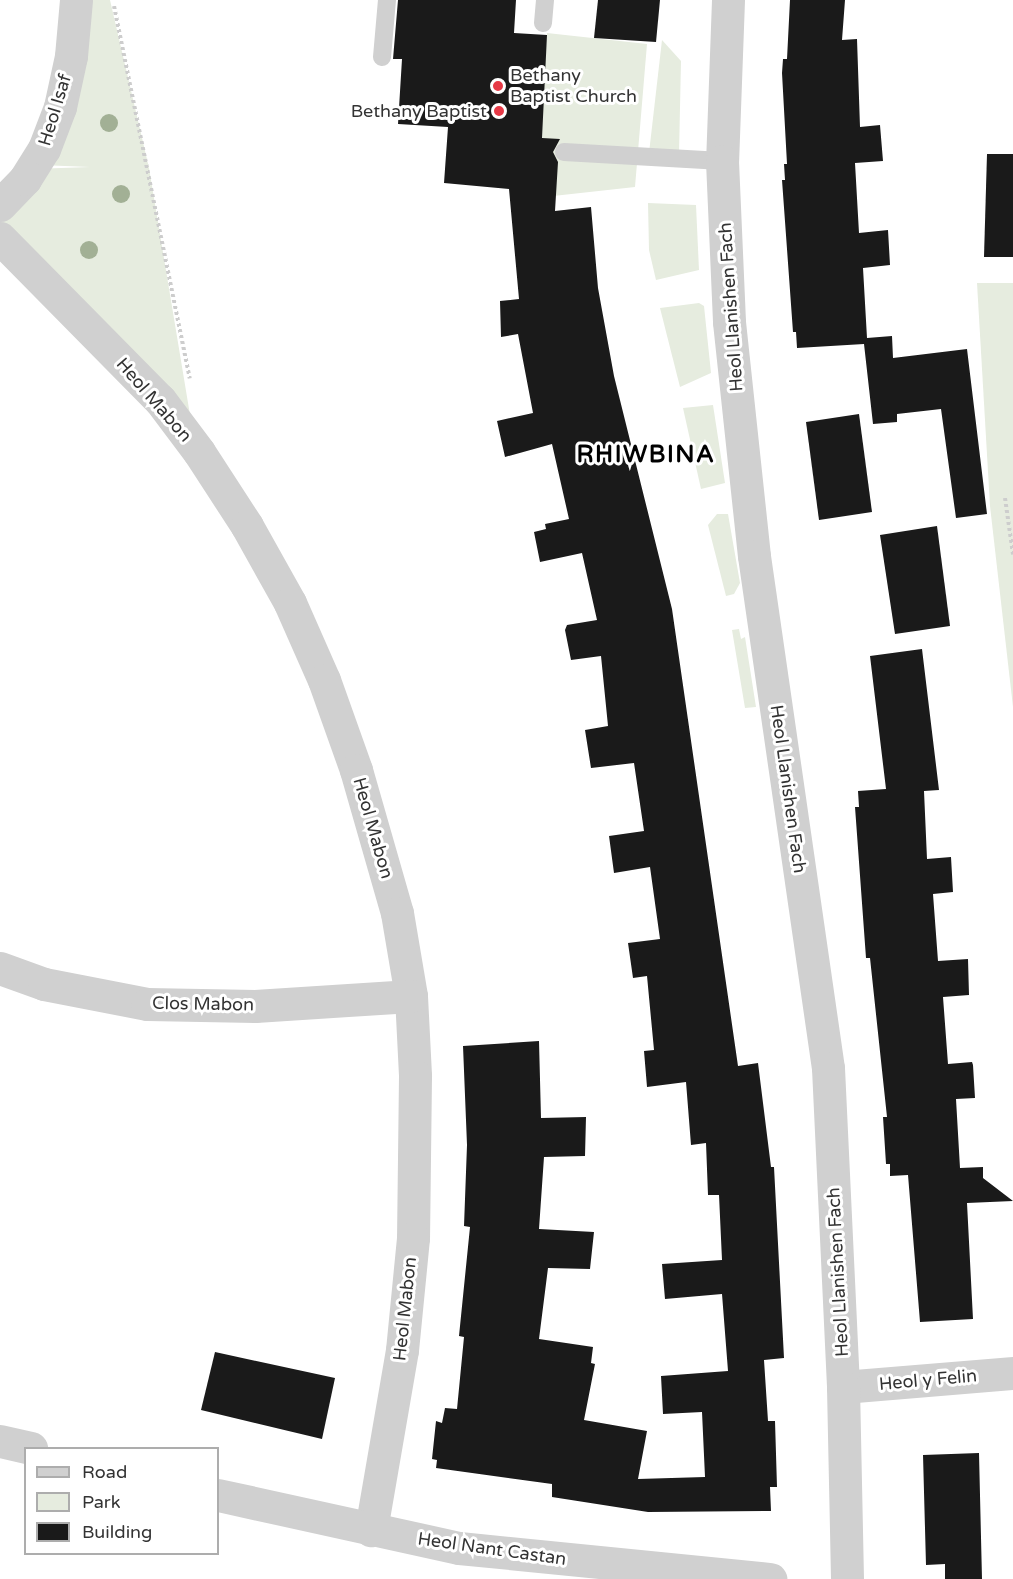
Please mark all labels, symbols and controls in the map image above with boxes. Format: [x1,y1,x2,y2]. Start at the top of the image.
place label: Bethany Baptist Church [510,65,637,107]
street label: Heol Isaf [34,71,76,149]
marker: Bethany Baptist Church [491,79,505,93]
place label: Bethany Baptist [351,100,487,122]
marker: Bethany Baptist [492,104,506,118]
street label: Heol Llanishen Fach [714,222,748,392]
street label: Heol Mabon [112,354,196,446]
district label: RHIWBINA [577,441,715,469]
street label: Heol Llanishen Fach [765,703,811,875]
street label: Heol Mabon [348,775,398,881]
street label: Clos Mabon [152,992,254,1016]
street label: Heol Llanishen Fach [823,1187,853,1357]
street label: Heol Mabon [389,1256,421,1362]
street label: Heol y Felin [878,1365,978,1395]
legend [24,1447,219,1555]
text: Road [82,1461,127,1483]
text: Park [82,1491,120,1513]
text: Building [82,1521,152,1543]
street label: Heol Nant Castan [416,1528,568,1570]

